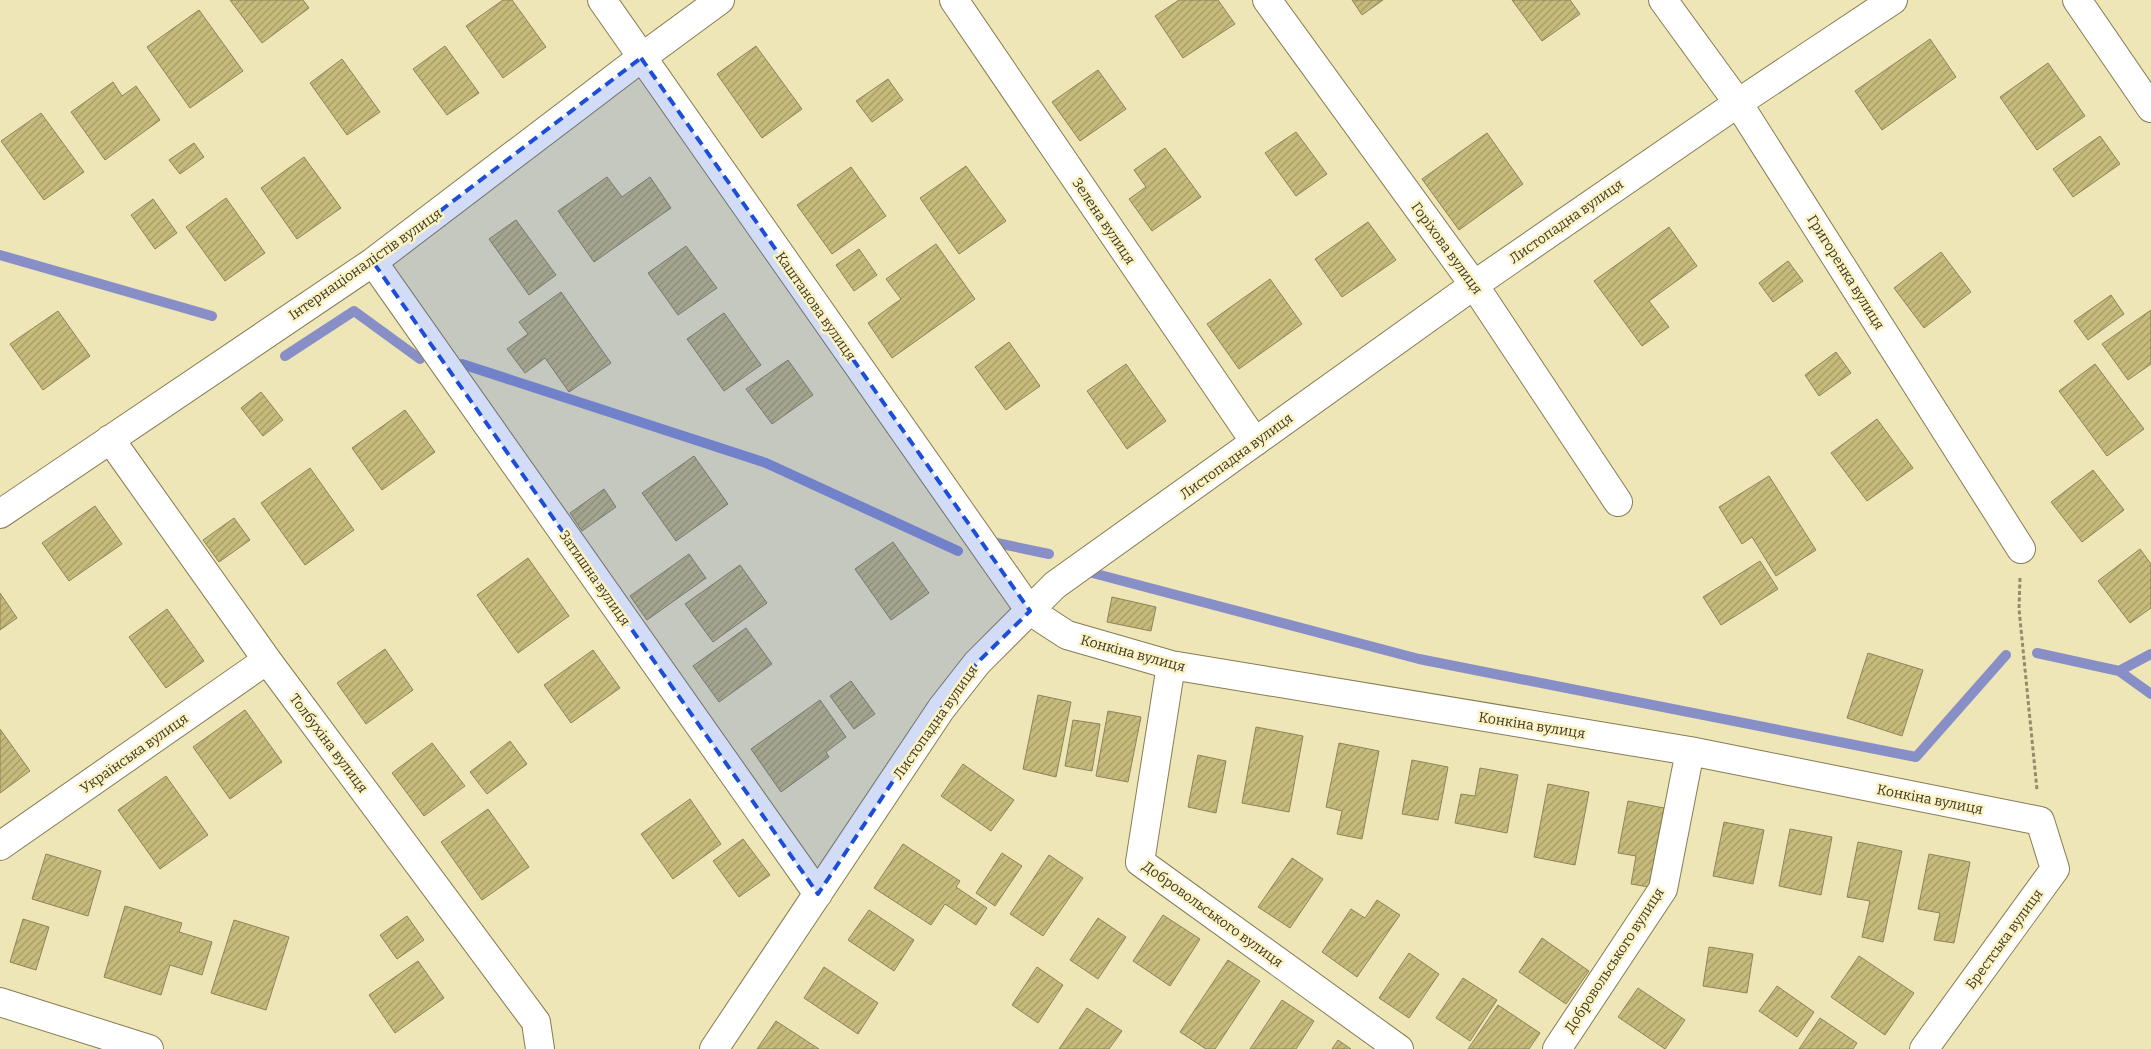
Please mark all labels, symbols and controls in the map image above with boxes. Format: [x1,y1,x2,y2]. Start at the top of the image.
street label: Зелена вулиця [1069,175,1139,268]
street label: Листопадна вулиця [1506,175,1627,267]
street label: Горіхова вулиця [1407,199,1486,298]
street label: Інтернаціоналістів вулиця [285,205,445,324]
street label: Григоренка вулиця [1803,212,1888,333]
street label: Каштанова вулиця [772,249,860,364]
street label: Листопадна вулиця [1177,410,1296,503]
street label: Затишна вулиця [555,527,634,629]
street label: Конкіна вулиця [1079,631,1187,676]
street label: Листопадна вулиця [890,662,981,783]
street label: Толбухіна вулиця [286,690,371,796]
street label: Конкіна вулиця [1477,709,1587,742]
street label: Українська вулиця [77,710,192,797]
street label: Конкіна вулиця [1875,781,1985,818]
street label: Добровольського вулиця [1139,858,1286,971]
street label: Добровольського вулиця [1561,884,1668,1036]
street label: Брестська вулиця [1962,886,2047,993]

